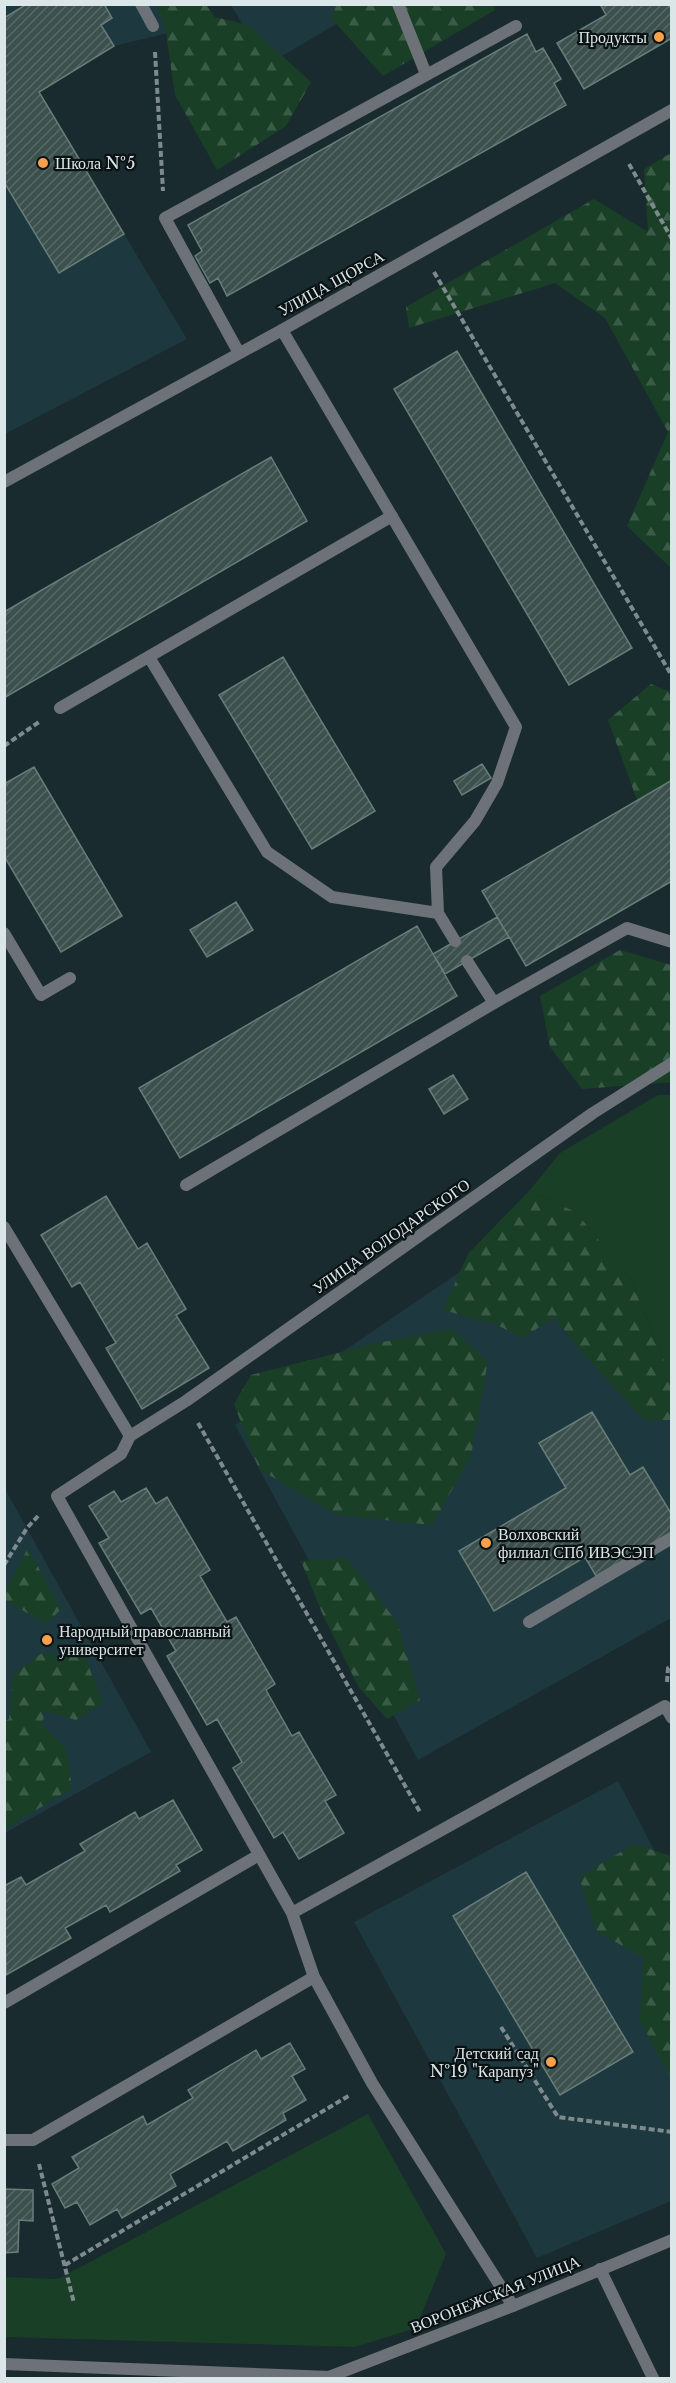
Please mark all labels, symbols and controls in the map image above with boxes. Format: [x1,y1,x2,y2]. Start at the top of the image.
place label: Продукты [578,27,647,47]
marker: Продукты [652,30,666,44]
place label: Школа №5 [55,153,135,173]
marker: Школа №5 [36,156,50,170]
street label: УЛИЦА ЩОРСА [275,245,388,320]
street label: УЛИЦА ВОЛОДАРСКОГО [309,1174,473,1298]
place label: Волховский филиал СПб ИВЭСЭП [498,1524,654,1562]
marker: Волховский филиал СПб ИВЭСЭП [479,1536,493,1550]
place label: Народный православный университет [59,1621,231,1659]
marker: Народный православный университет [40,1633,54,1647]
place label: Детский сад №19 "Карапуз" [430,2043,539,2081]
marker: Детский сад №19 "Карапуз" [544,2055,558,2069]
street label: ВОРОНЕЖСКАЯ УЛИЦА [407,2251,583,2337]

